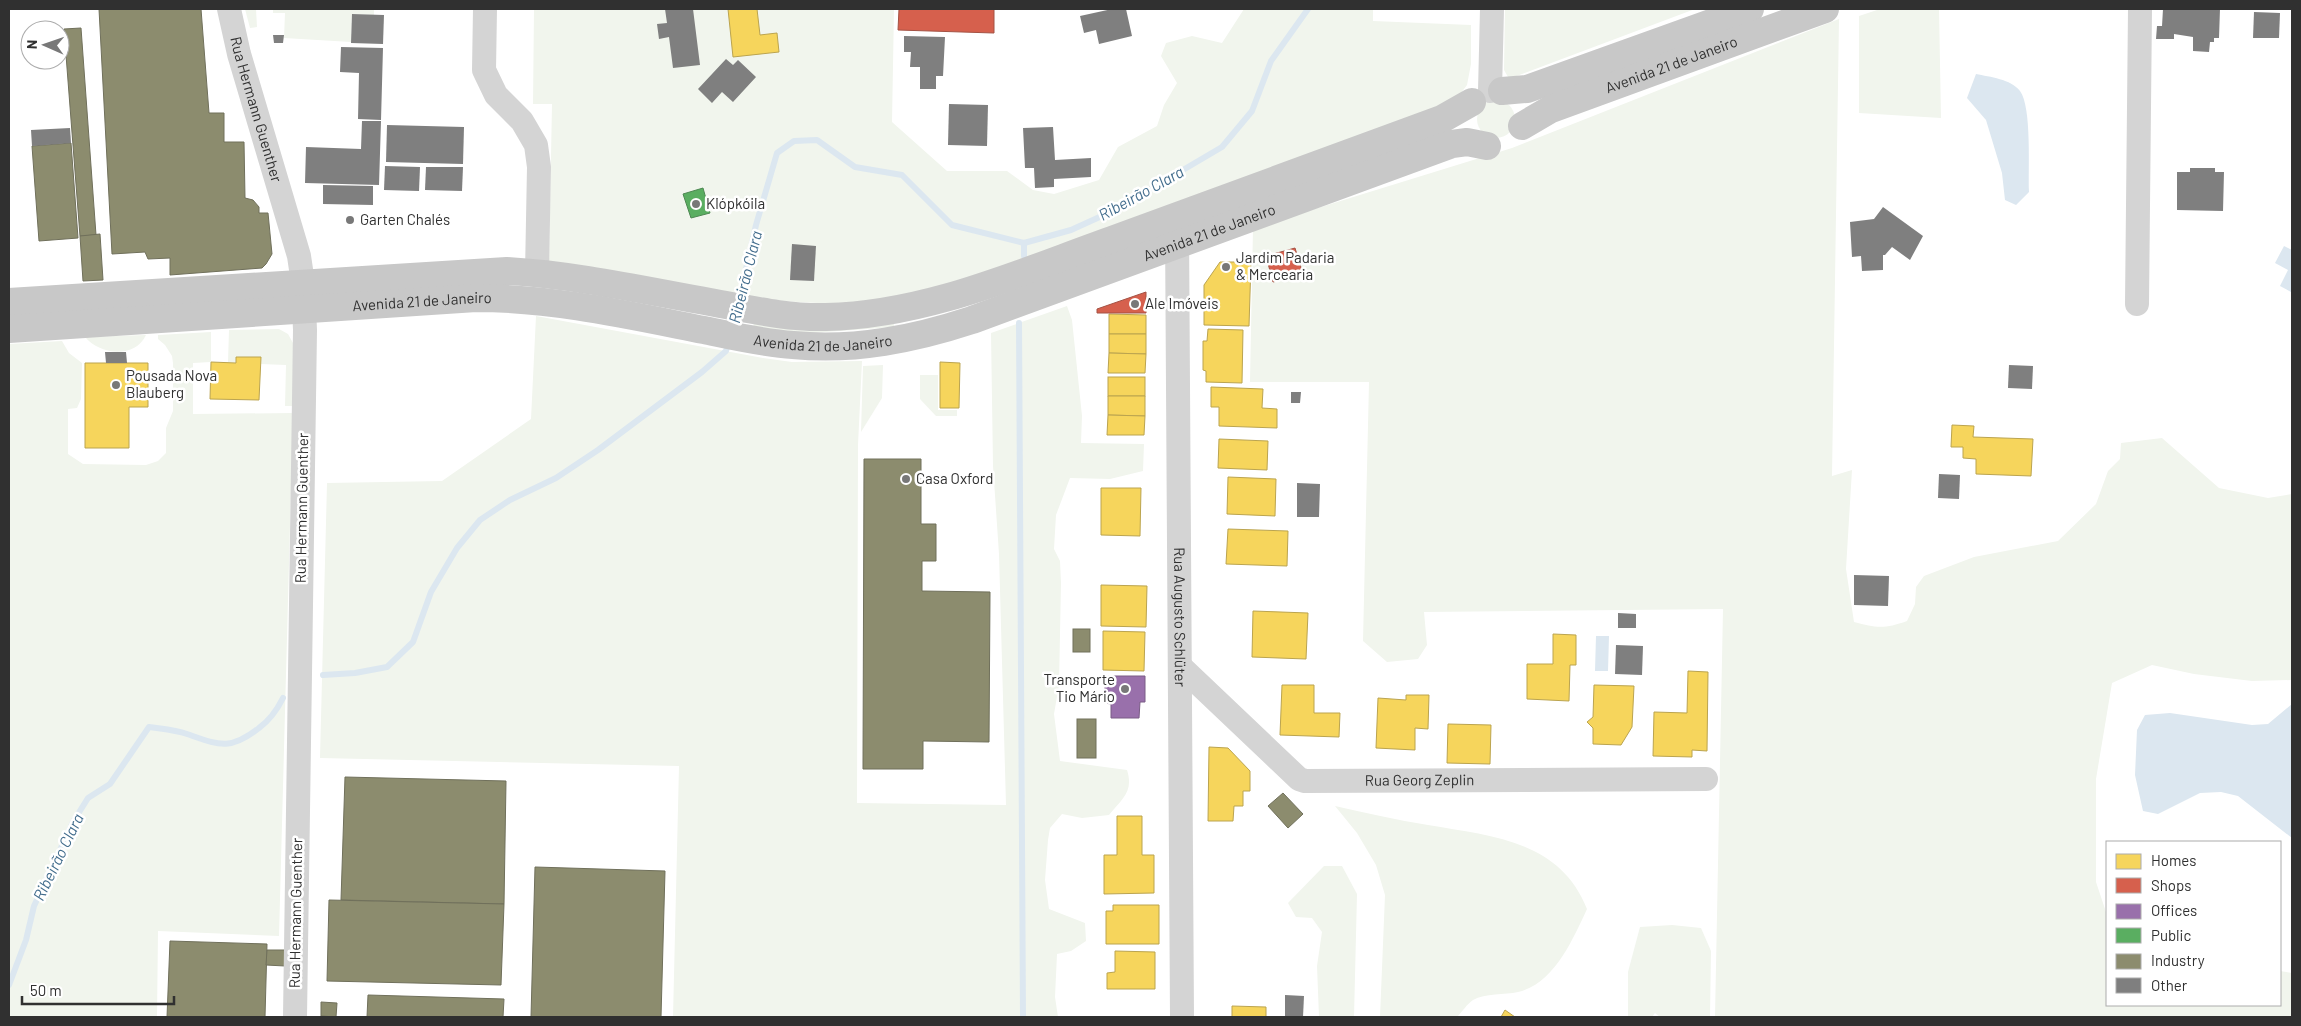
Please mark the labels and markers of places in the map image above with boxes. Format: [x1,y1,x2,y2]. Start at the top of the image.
place label: Klópkóila [706,194,765,212]
marker: Klópkóila [690,198,702,210]
place label: Garten Chalés [360,210,450,228]
marker: Garten Chalés [344,214,356,226]
place label: Jardim Padaria & Mercearia [1236,248,1334,283]
marker: Jardim Padaria & Mercearia [1220,261,1232,273]
place label: Ale Imóveis [1145,294,1218,312]
marker: Ale Imóveis [1129,298,1141,310]
place label: Pousada Nova Blauberg [126,366,217,401]
marker: Pousada Nova Blauberg [110,379,122,391]
place label: Casa Oxford [916,469,993,487]
marker: Casa Oxford [900,473,912,485]
place label: Transporte Tio Mário [1044,670,1115,705]
marker: Transporte Tio Mário [1119,683,1131,695]

